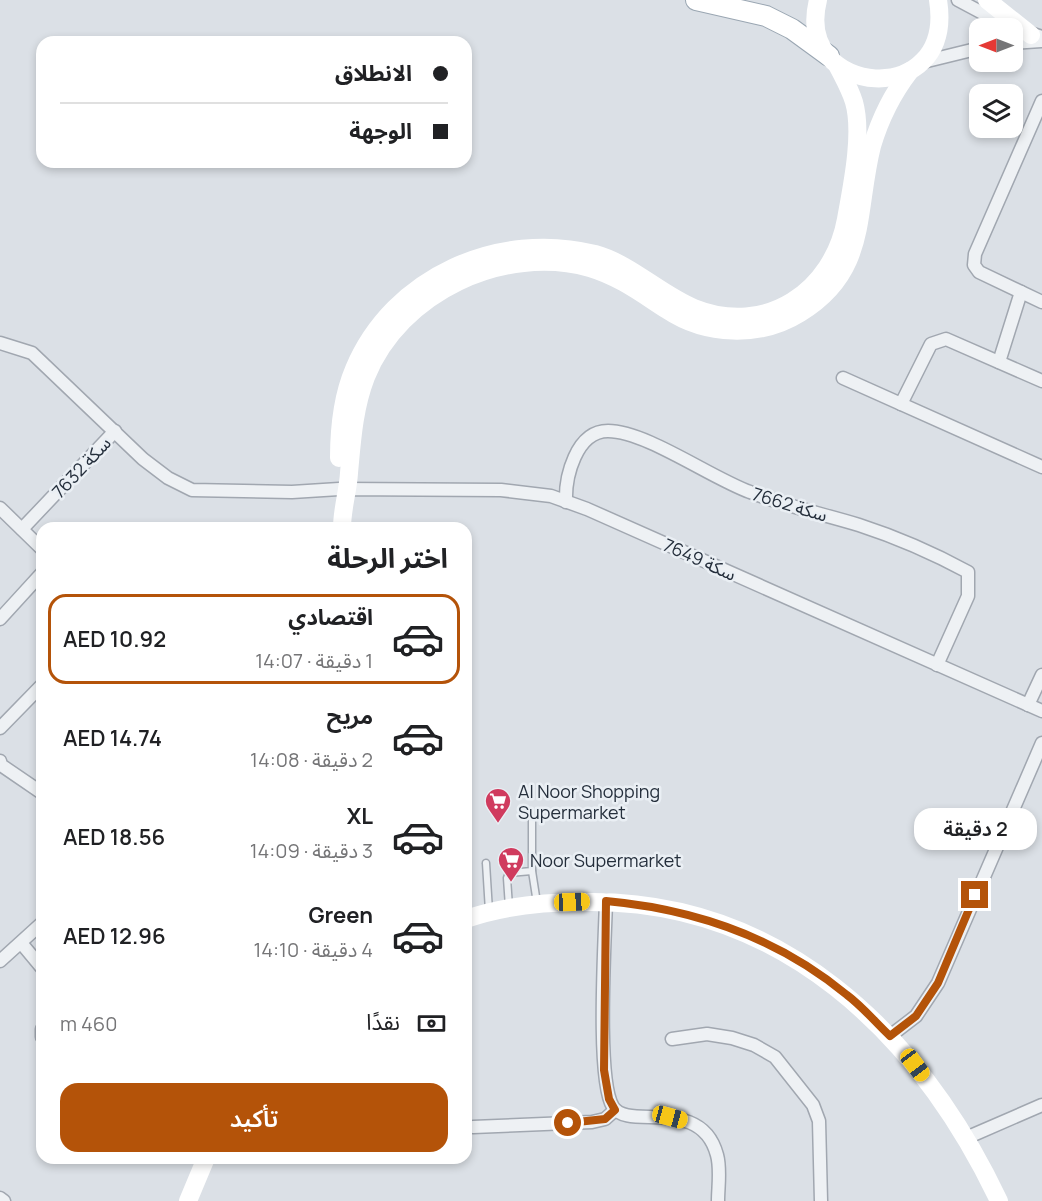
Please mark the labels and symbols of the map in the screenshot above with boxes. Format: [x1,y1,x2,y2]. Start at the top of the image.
north arrow [969,18,1023,72]
street label: سكة 7632 [46,431,116,503]
street label: سكة 7662 [750,481,830,527]
street label: سكة 7649 [660,532,740,586]
place label: Al Noor Shopping Supermarket [518,779,660,824]
supermarket icon: Al Noor Shopping Supermarket [483,786,513,824]
callout: 2 دقيقة [914,808,1036,850]
supermarket icon: Noor Supermarket [496,845,526,883]
place label: Noor Supermarket [530,848,681,872]
route end [961,881,988,908]
car [554,892,590,912]
car [897,1045,933,1085]
car [650,1104,690,1130]
route start [554,1109,581,1136]

